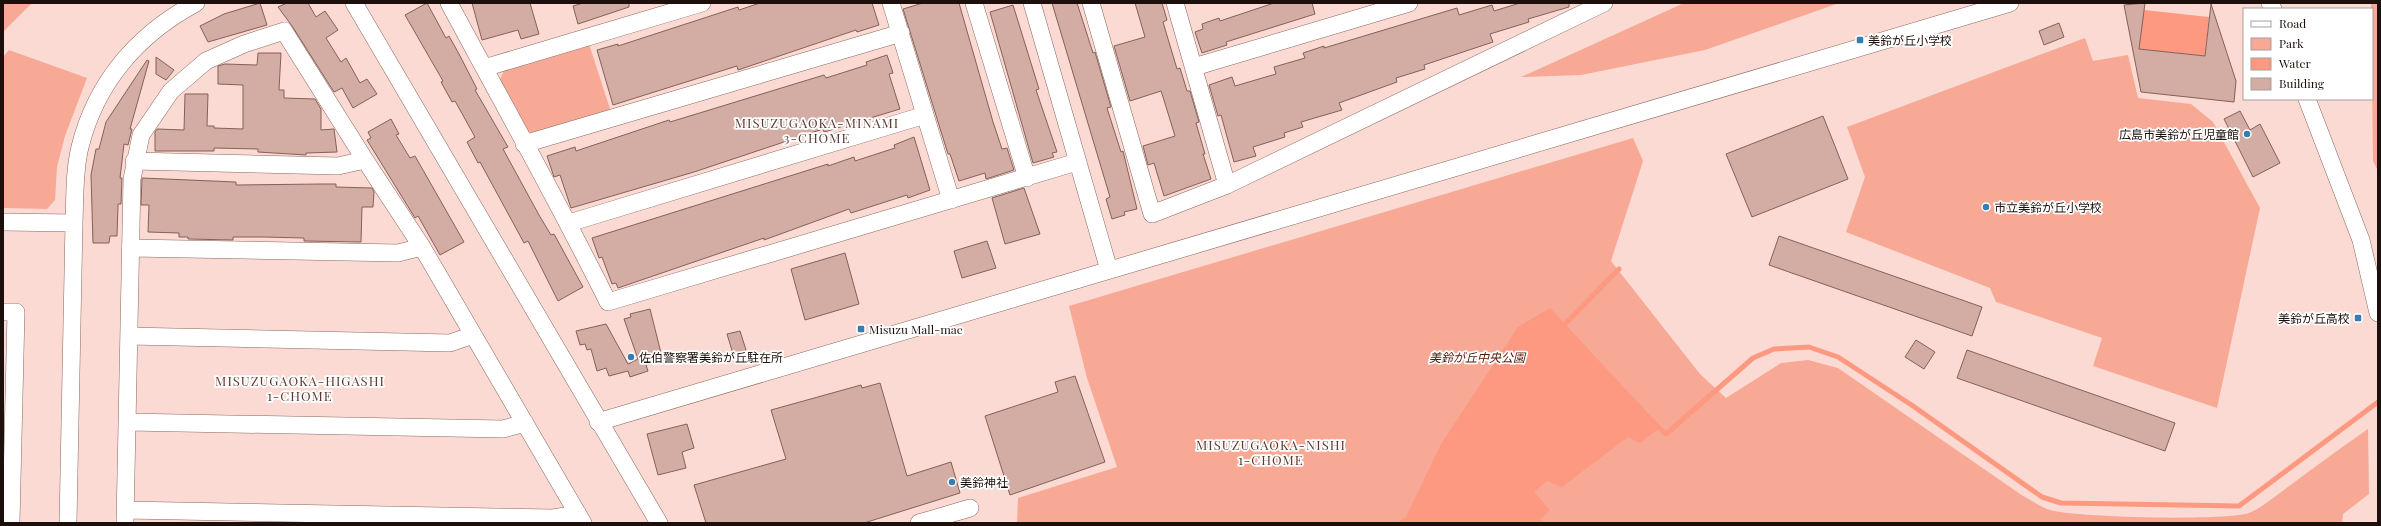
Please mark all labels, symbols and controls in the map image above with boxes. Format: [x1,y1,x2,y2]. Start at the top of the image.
legend [2243,8,2373,100]
text: Road [2279,15,2306,31]
place label: 美鈴が丘小学校 [1868,32,1952,48]
marker: 美鈴が丘小学校 [1855,35,1865,45]
text: Park [2279,35,2304,51]
text: Water [2278,55,2312,71]
text: Building [2279,75,2325,91]
district label: MISUZUGAOKA-MINAMI 3-CHOME [735,114,899,146]
place label: 広島市美鈴が丘児童館 [2119,126,2239,142]
marker: 広島市美鈴が丘児童館 [2242,129,2252,139]
place label: 市立美鈴が丘小学校 [1994,199,2102,215]
marker: 市立美鈴が丘小学校 [1981,202,1991,212]
place label: 美鈴が丘高校 [2278,310,2350,326]
marker: 美鈴が丘高校 [2353,313,2363,323]
place label: Misuzu Mall-mae [869,321,963,337]
marker: Misuzu Mall-mae [856,324,866,334]
place label: 佐伯警察署美鈴が丘駐在所 [639,349,783,365]
park label: 美鈴が丘中央公園 [1429,349,1527,365]
marker: 佐伯警察署美鈴が丘駐在所 [626,352,636,362]
district label: MISUZUGAOKA-HIGASHI 1-CHOME [215,372,385,404]
district label: MISUZUGAOKA-NISHI 1-CHOME [1196,436,1346,468]
place label: 美鈴神社 [960,474,1008,490]
marker: 美鈴神社 [947,477,957,487]

